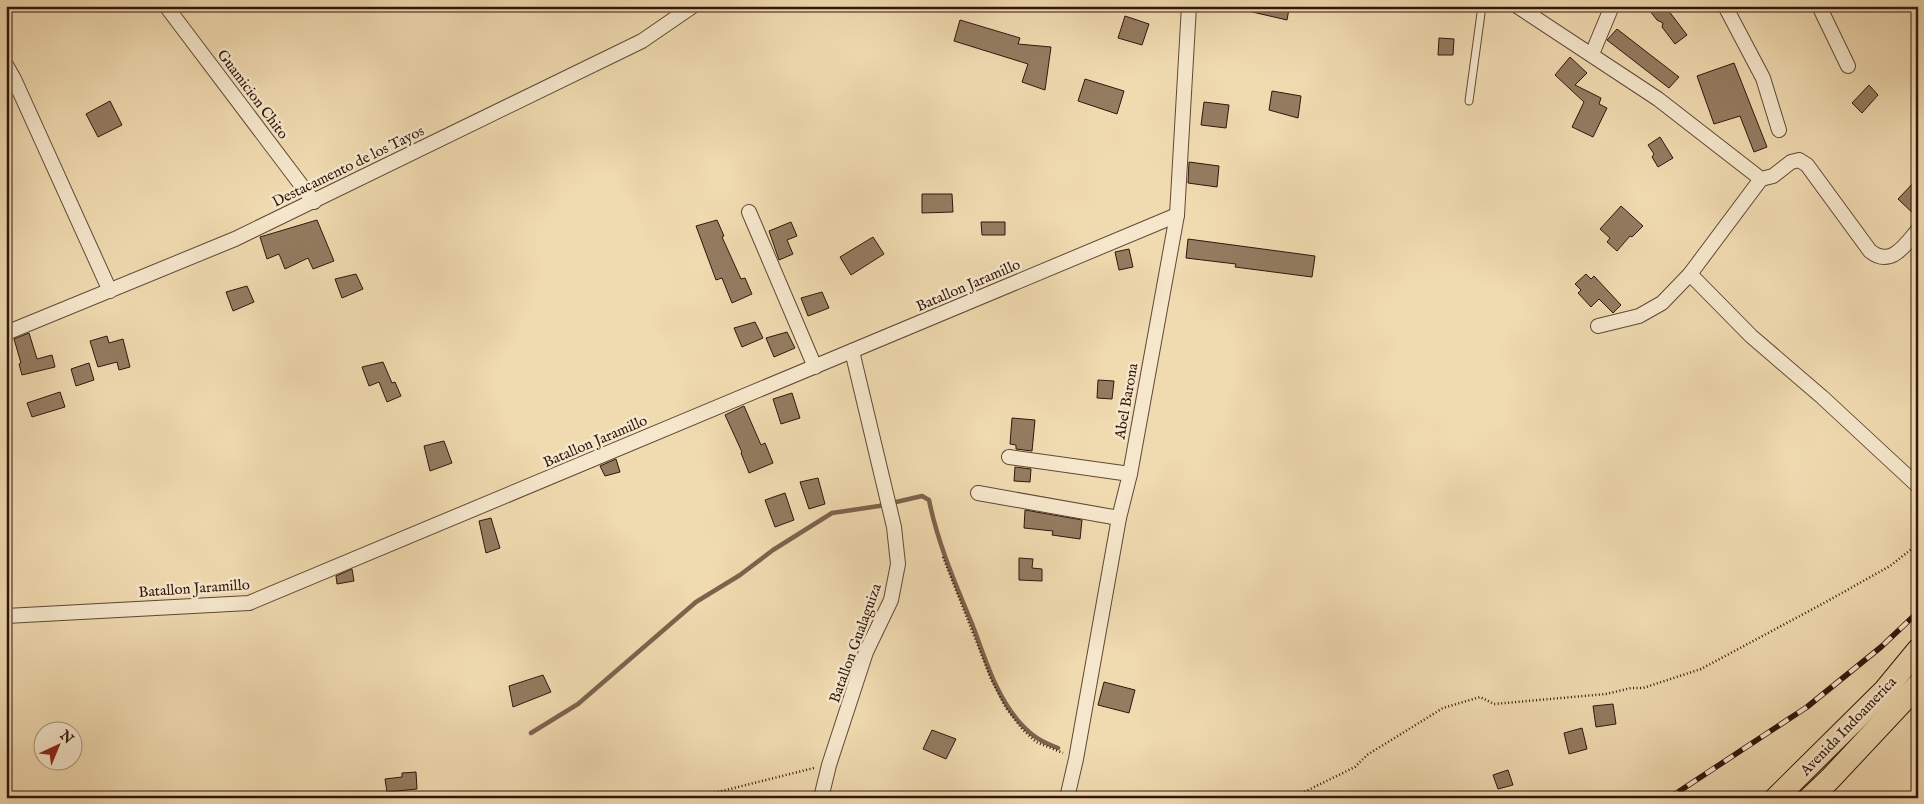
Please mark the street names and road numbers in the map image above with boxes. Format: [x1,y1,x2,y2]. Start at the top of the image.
street label: Guamicion Chito [213,46,292,143]
street label: Destacamento de los Tayos [269,121,427,212]
street label: Batallon Jaramillo [913,255,1023,316]
street label: Abel Barona [1110,361,1143,442]
street label: Batallon Jaramillo [540,411,650,472]
street label: Batallon Jaramillo [138,575,250,602]
street label: Batallon Gualaguiza [825,580,886,705]
street label: Avenida Indoamerica [1795,672,1901,781]

